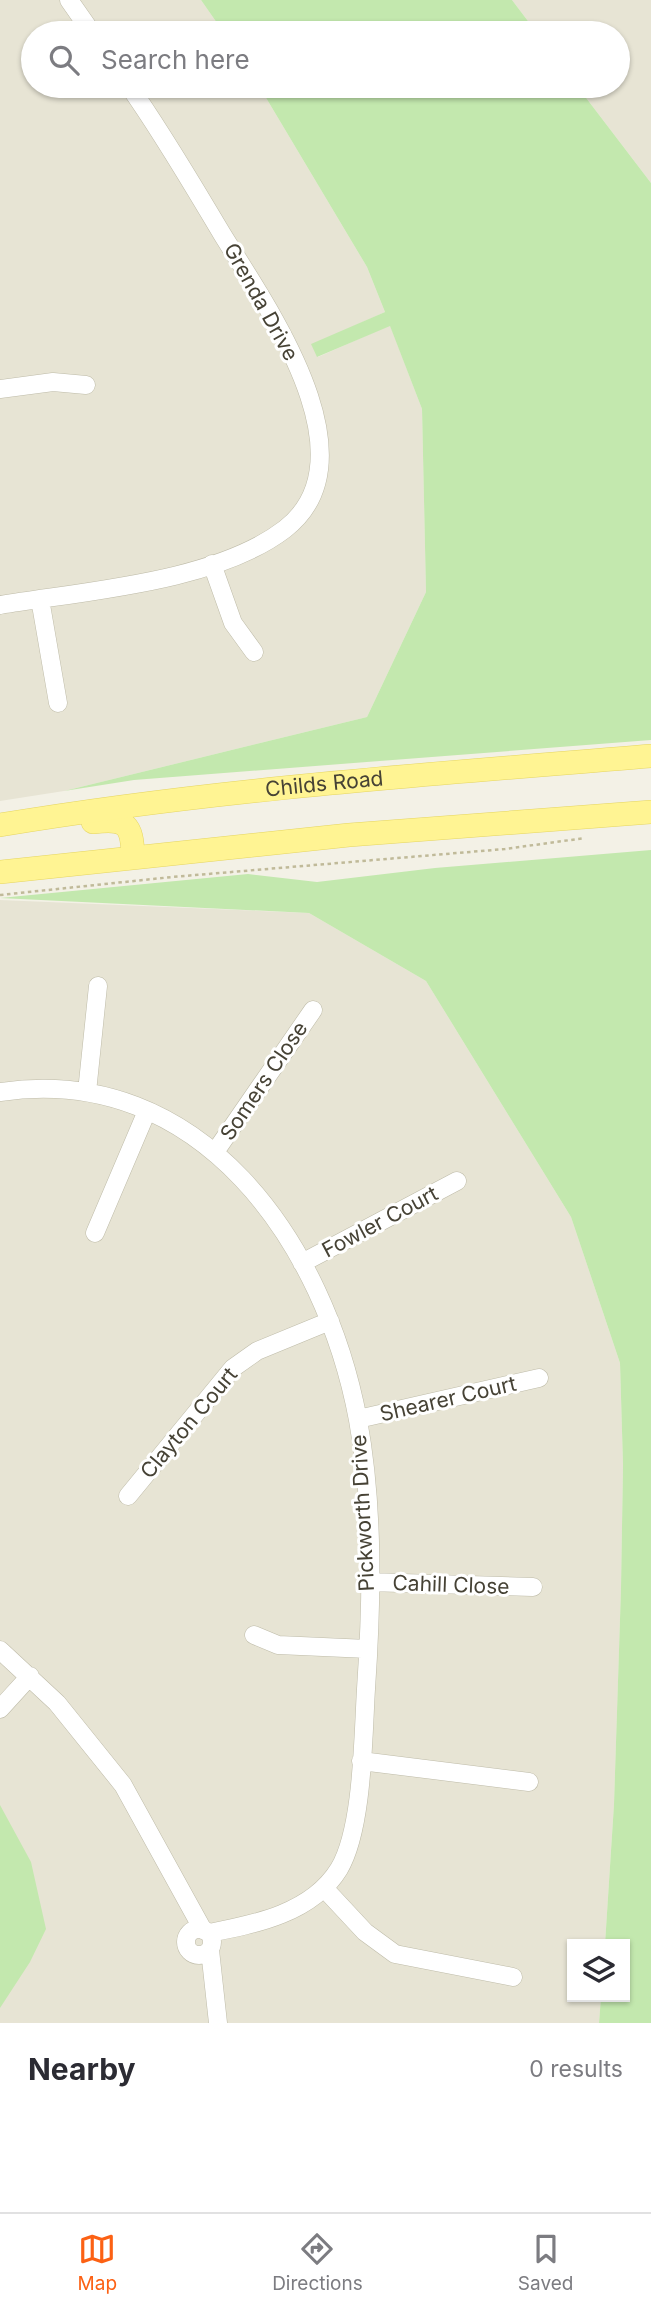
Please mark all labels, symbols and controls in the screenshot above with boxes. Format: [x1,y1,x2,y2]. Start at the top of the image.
search box [21,21,630,98]
icon: search [45,41,83,79]
text: Search here [101,44,250,75]
street label: Grenda Drive [219,239,304,365]
street label: Childs Road [264,765,384,802]
street label: Somers Close [215,1017,313,1145]
street label: Fowler Court [318,1181,442,1263]
street label: Clayton Court [135,1362,242,1483]
street label: Shearer Court [377,1371,519,1426]
street label: Pickworth Drive [346,1434,379,1592]
street label: Cahill Close [392,1570,510,1599]
map controls [567,1939,630,2002]
button: layers [567,1939,630,2002]
text: Nearby [28,2051,136,2087]
text: 0 results [529,2055,623,2083]
tab: Map [78,2230,117,2295]
tab: Directions [272,2230,363,2295]
tab: Saved [518,2230,573,2295]

